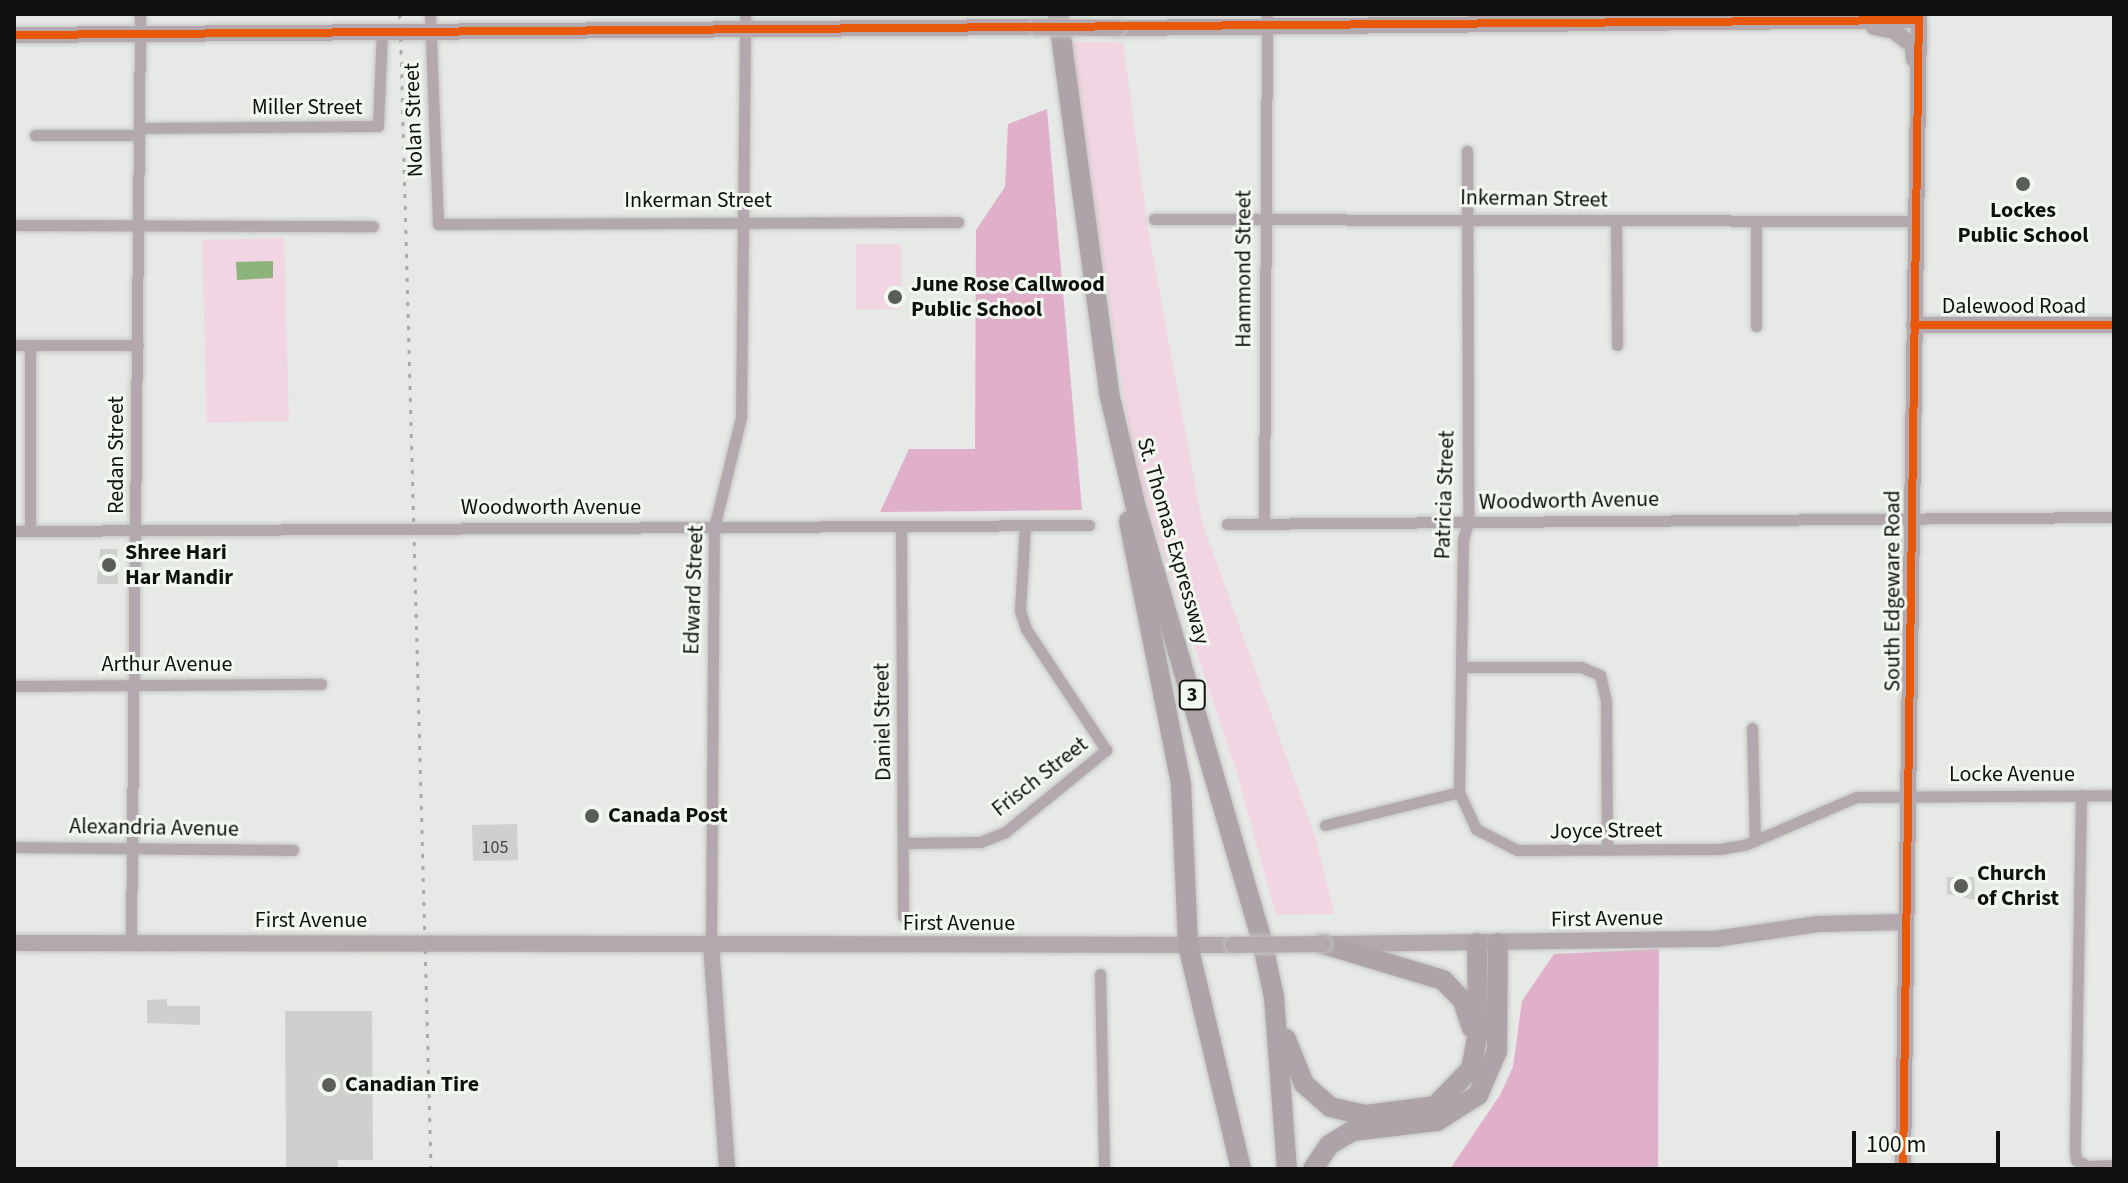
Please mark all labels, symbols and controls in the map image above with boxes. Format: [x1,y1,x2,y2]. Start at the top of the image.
street label: Nolan Street [399,62,429,178]
street label: Miller Street [252,95,362,121]
marker: Lockes Public School [2014,175,2032,193]
street label: Inkerman Street [1460,185,1608,213]
street label: Inkerman Street [624,188,772,214]
street label: Hammond Street [1231,190,1257,348]
place label: Lockes Public School [1957,197,2089,248]
place label: June Rose Callwood Public School [911,271,1105,322]
marker: June Rose Callwood Public School [886,288,904,306]
street label: Dalewood Road [1942,294,2086,320]
street label: Redan Street [104,396,130,514]
street label: Patricia Street [1430,430,1460,560]
street label: St. Thomas Expressway [1131,435,1215,647]
street label: Woodworth Avenue [1479,486,1659,516]
street label: South Edgeware Road [1880,490,1906,692]
street label: Woodworth Avenue [461,495,641,521]
street label: Edward Street [679,525,709,655]
place label: Shree Hari Har Mandir [125,539,233,590]
marker: Shree Hari Har Mandir [100,556,118,574]
street label: Arthur Avenue [102,652,232,678]
street label: Daniel Street [869,663,897,781]
road number: 3 [1178,679,1206,711]
street label: Frisch Street [987,731,1093,823]
street label: Locke Avenue [1949,762,2075,788]
place label: Canada Post [608,803,728,829]
marker: Canada Post [583,807,601,825]
street label: Alexandria Avenue [69,813,239,843]
street label: Joyce Street [1549,817,1663,845]
house number: 105 [482,837,508,859]
place label: Church of Christ [1977,860,2059,912]
marker: Church of Christ [1952,877,1970,895]
street label: First Avenue [1551,905,1663,933]
street label: First Avenue [255,908,367,934]
street label: First Avenue [903,911,1015,937]
place label: Canadian Tire [345,1072,479,1098]
marker: Canadian Tire [320,1076,338,1094]
scale bar [1856,1115,2004,1165]
text: 100 m [1866,1127,1926,1162]

